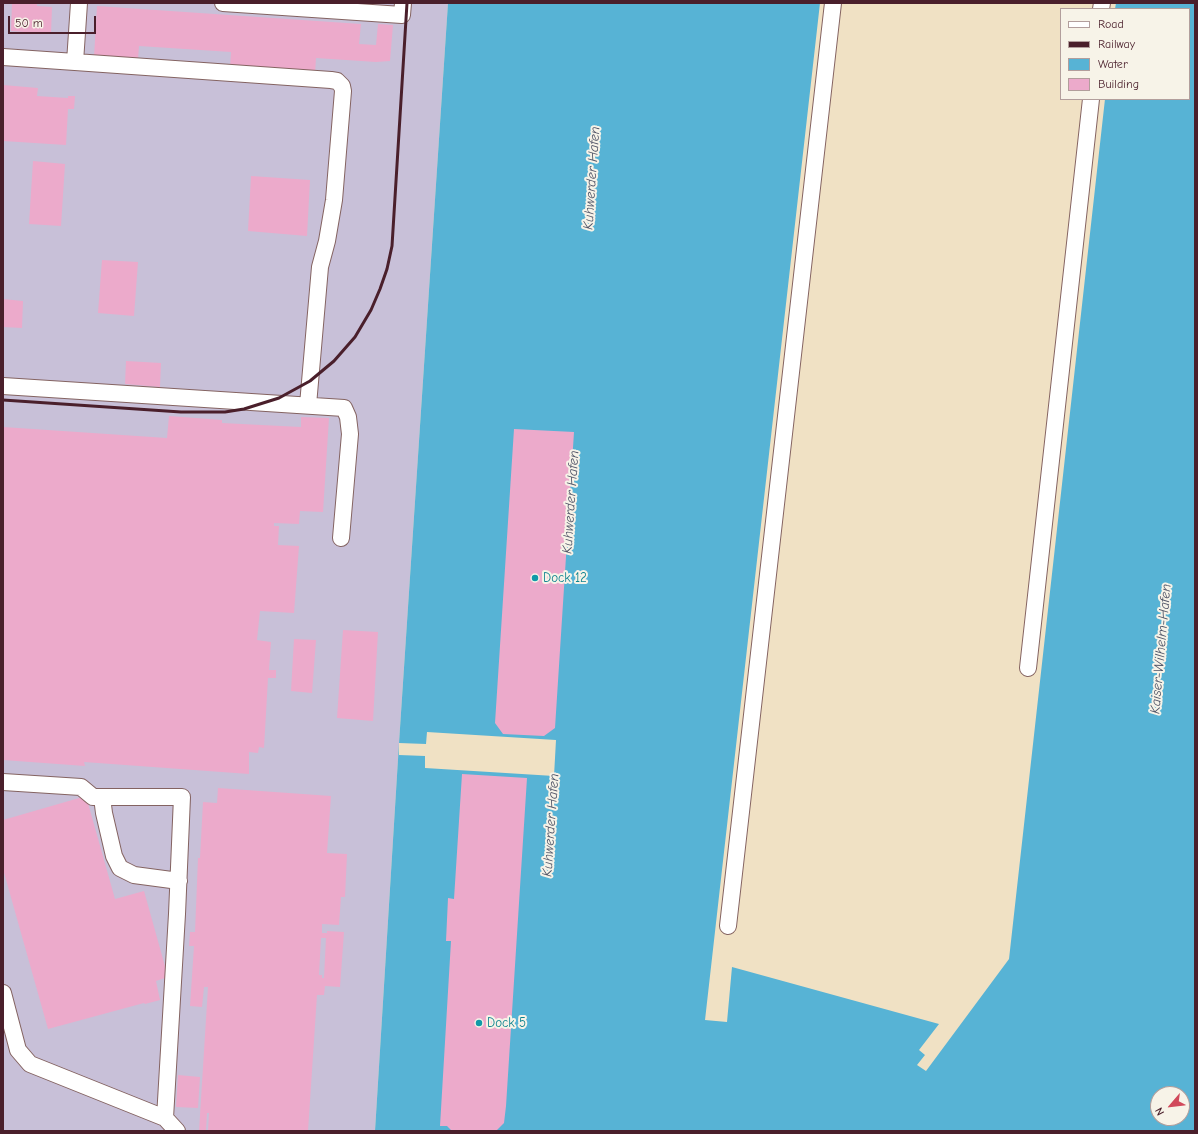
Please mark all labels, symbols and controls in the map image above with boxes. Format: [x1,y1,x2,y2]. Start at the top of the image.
scale bar [10,8,98,34]
legend [1060,8,1190,100]
text: 50 m [15,16,43,30]
text: Road [1098,17,1124,31]
text: Railway [1098,37,1135,51]
text: Water [1098,57,1128,71]
text: Building [1098,77,1139,91]
water label: Kuhwerder Hafen [580,126,604,230]
water label: Kuhwerder Hafen [559,450,583,554]
place label: Dock 12 [543,570,587,586]
marker: Dock 12 [530,573,540,583]
water label: Kaiser-Wilhelm-Hafen [1147,583,1175,715]
water label: Kuhwerder Hafen [539,773,563,877]
place label: Dock 5 [487,1015,526,1031]
marker: Dock 5 [474,1018,484,1028]
north arrow [1150,1086,1190,1126]
text: N [1152,1105,1167,1118]

